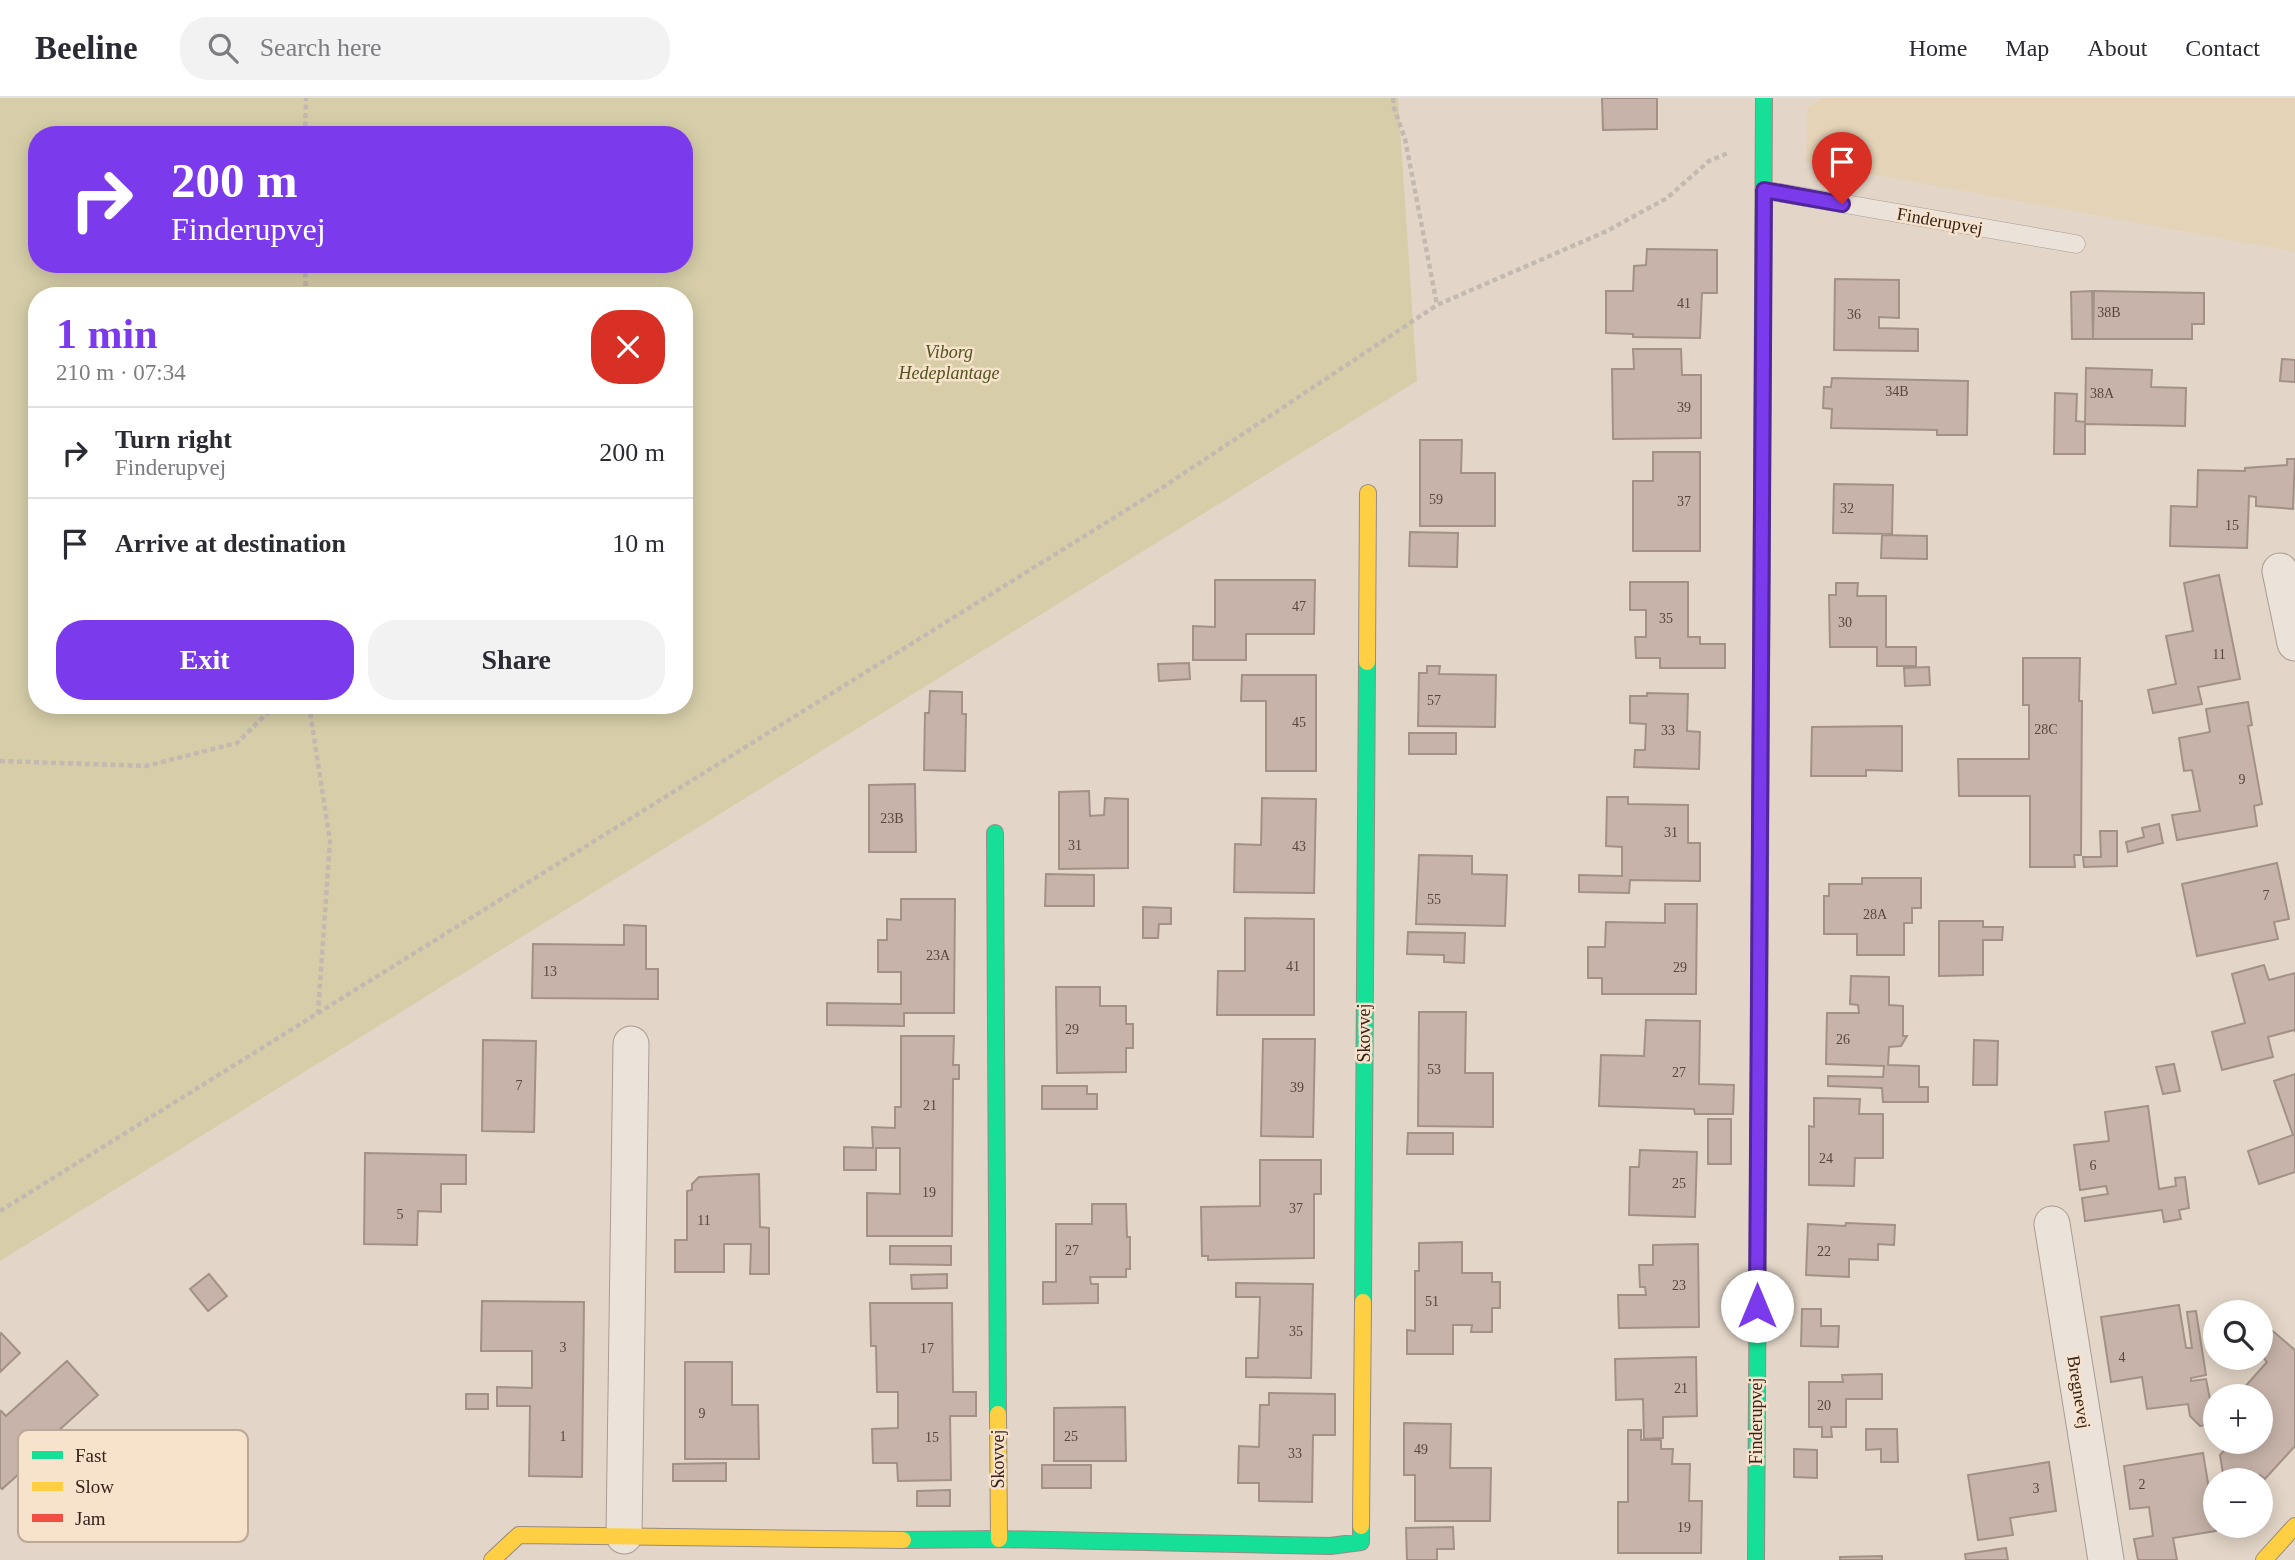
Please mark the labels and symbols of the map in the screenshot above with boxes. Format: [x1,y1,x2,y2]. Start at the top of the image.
pin [1812,132,1872,204]
street label: Finderupvej [1895,204,1985,238]
house number: 41 [1677,296,1691,311]
house number: 38B [2097,305,2121,320]
house number: 36 [1847,307,1861,322]
park label: Viborg Hedeplantage [898,342,999,383]
house number: 34B [1885,384,1909,399]
house number: 38A [2090,386,2115,401]
house number: 39 [1677,400,1691,415]
house number: 59 [1429,492,1443,507]
house number: 37 [1677,494,1691,509]
house number: 32 [1840,501,1854,516]
house number: 15 [2225,518,2239,533]
house number: 47 [1292,599,1306,614]
house number: 35 [1659,611,1673,626]
house number: 30 [1838,615,1852,630]
house number: 11 [2212,647,2226,662]
house number: 57 [1427,693,1441,708]
house number: 45 [1292,715,1306,730]
house number: 28C [2034,722,2058,737]
house number: 33 [1661,723,1675,738]
house number: 9 [2239,772,2246,787]
house number: 23B [880,811,904,826]
house number: 31 [1664,825,1678,840]
house number: 31 [1068,838,1082,853]
house number: 43 [1292,839,1306,854]
house number: 7 [2263,888,2270,903]
house number: 55 [1427,892,1441,907]
house number: 28A [1863,907,1888,922]
house number: 23A [926,948,951,963]
house number: 41 [1286,959,1300,974]
house number: 29 [1673,960,1687,975]
house number: 13 [543,964,557,979]
street label: Skovvej [1354,1003,1374,1063]
house number: 29 [1065,1022,1079,1037]
house number: 26 [1836,1032,1850,1047]
house number: 53 [1427,1062,1441,1077]
house number: 27 [1672,1065,1686,1080]
house number: 7 [516,1078,523,1093]
house number: 39 [1290,1080,1304,1095]
house number: 21 [923,1098,937,1113]
house number: 24 [1819,1151,1833,1166]
house number: 6 [2090,1158,2097,1173]
house number: 25 [1672,1176,1686,1191]
house number: 19 [922,1185,936,1200]
house number: 37 [1289,1201,1303,1216]
house number: 5 [397,1207,404,1222]
house number: 11 [697,1213,711,1228]
house number: 27 [1065,1243,1079,1258]
house number: 22 [1817,1244,1831,1259]
position arrow [1720,1269,1794,1343]
house number: 23 [1672,1278,1686,1293]
house number: 51 [1425,1294,1439,1309]
house number: 35 [1289,1324,1303,1339]
house number: 3 [560,1340,567,1355]
house number: 17 [920,1341,934,1356]
house number: 4 [2119,1350,2126,1365]
street label: Bregnevej [2063,1354,2095,1430]
street label: Finderupvej [1746,1378,1766,1465]
house number: 21 [1674,1381,1688,1396]
house number: 20 [1817,1398,1831,1413]
house number: 9 [699,1406,706,1421]
house number: 1 [560,1429,567,1444]
street label: Skovvej [988,1429,1008,1489]
house number: 25 [1064,1429,1078,1444]
legend [18,1430,248,1542]
house number: 15 [925,1430,939,1445]
house number: 49 [1414,1442,1428,1457]
text: Fast [75,1445,107,1466]
house number: 33 [1288,1446,1302,1461]
text: Slow [75,1476,114,1497]
house number: 2 [2139,1477,2146,1492]
house number: 3 [2033,1481,2040,1496]
text: Jam [75,1508,106,1529]
house number: 19 [1677,1520,1691,1535]

